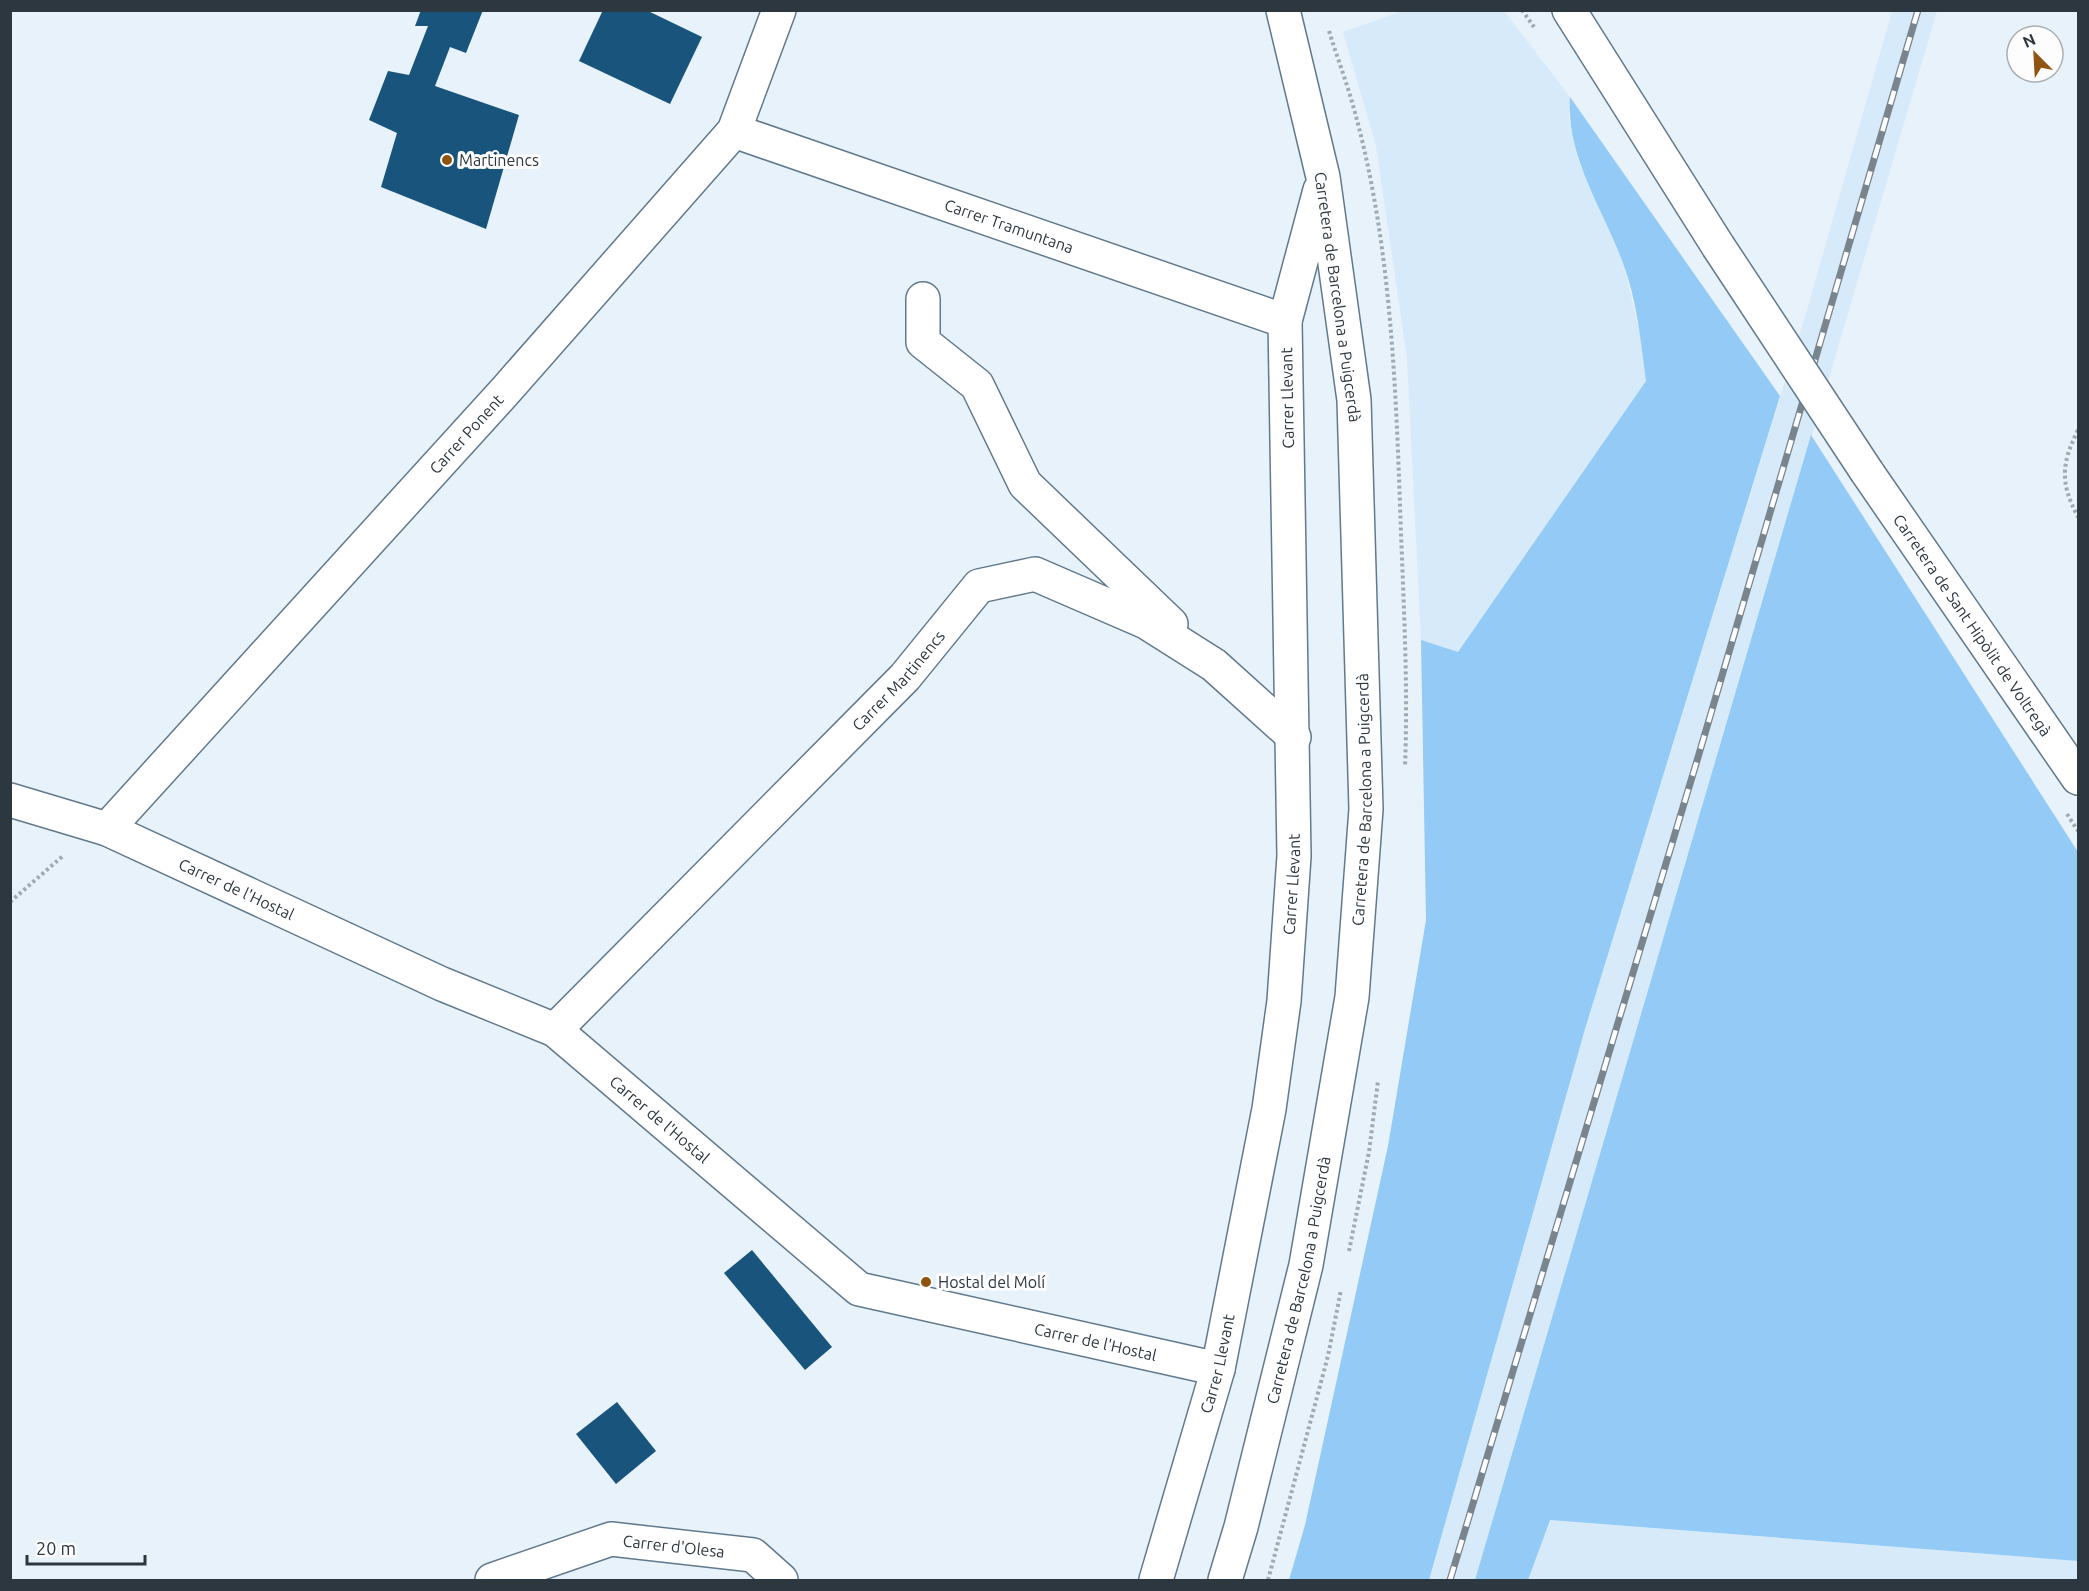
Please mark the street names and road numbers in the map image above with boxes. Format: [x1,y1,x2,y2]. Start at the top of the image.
street label: Carretera de Barcelona a Puigcerdà [1312,171,1364,423]
street label: Carrer Tramuntana [942,195,1076,256]
street label: Carrer Llevant [1277,346,1297,449]
street label: Carrer Ponent [426,390,507,477]
street label: Carretera de Sant Hipòlit de Voltregà [1890,511,2055,739]
street label: Carrer Martinencs [848,627,948,734]
street label: Carretera de Barcelona a Puigcerdà [1348,673,1375,927]
street label: Carrer Llevant [1280,833,1303,935]
street label: Carrer de l'Hostal [176,855,297,923]
street label: Carrer de l'Hostal [606,1072,713,1167]
street label: Carretera de Barcelona a Puigcerdà [1263,1155,1334,1406]
street label: Carrer Llevant [1196,1312,1238,1415]
street label: Carrer de l'Hostal [1033,1319,1158,1364]
street label: Carrer d'Olesa [622,1531,726,1561]

